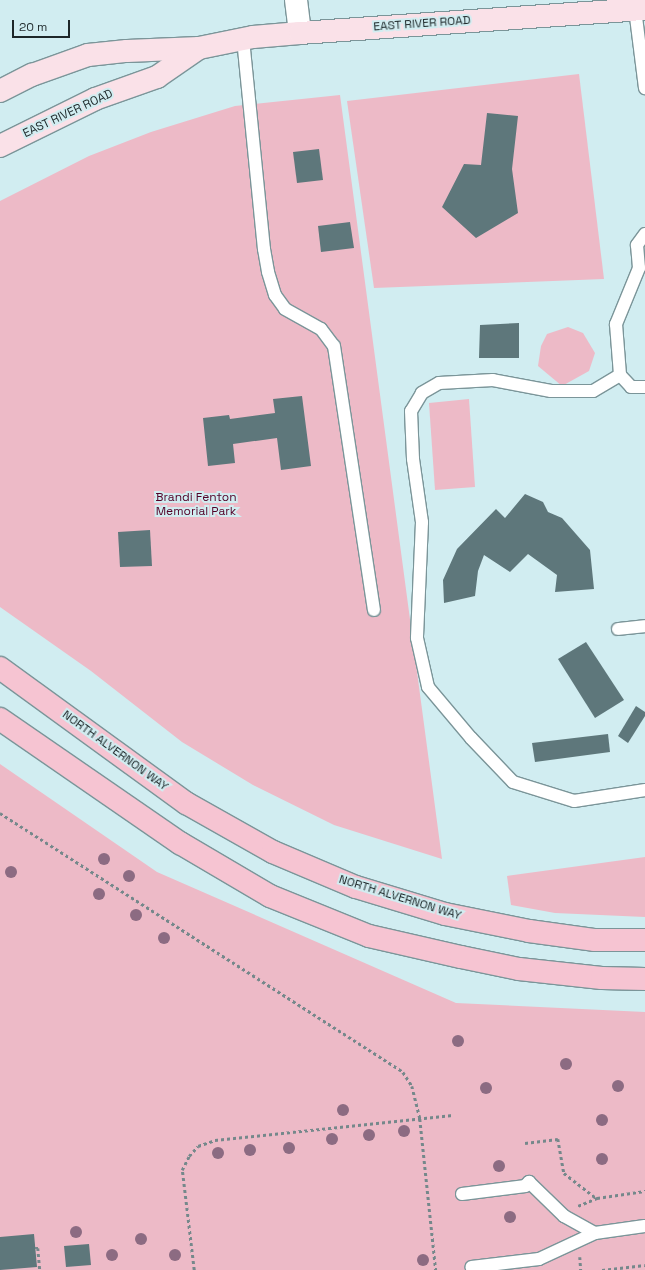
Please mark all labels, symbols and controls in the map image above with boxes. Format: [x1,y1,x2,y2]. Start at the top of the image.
scale bar [14,12,72,38]
street label: EAST RIVER ROAD [373,13,471,35]
text: 20 m [19,19,47,35]
street label: EAST RIVER ROAD [21,87,115,141]
park label: Brandi Fenton Memorial Park [155,491,237,519]
street label: NORTH ALVERNON WAY [59,708,171,794]
street label: NORTH ALVERNON WAY [337,872,463,924]

